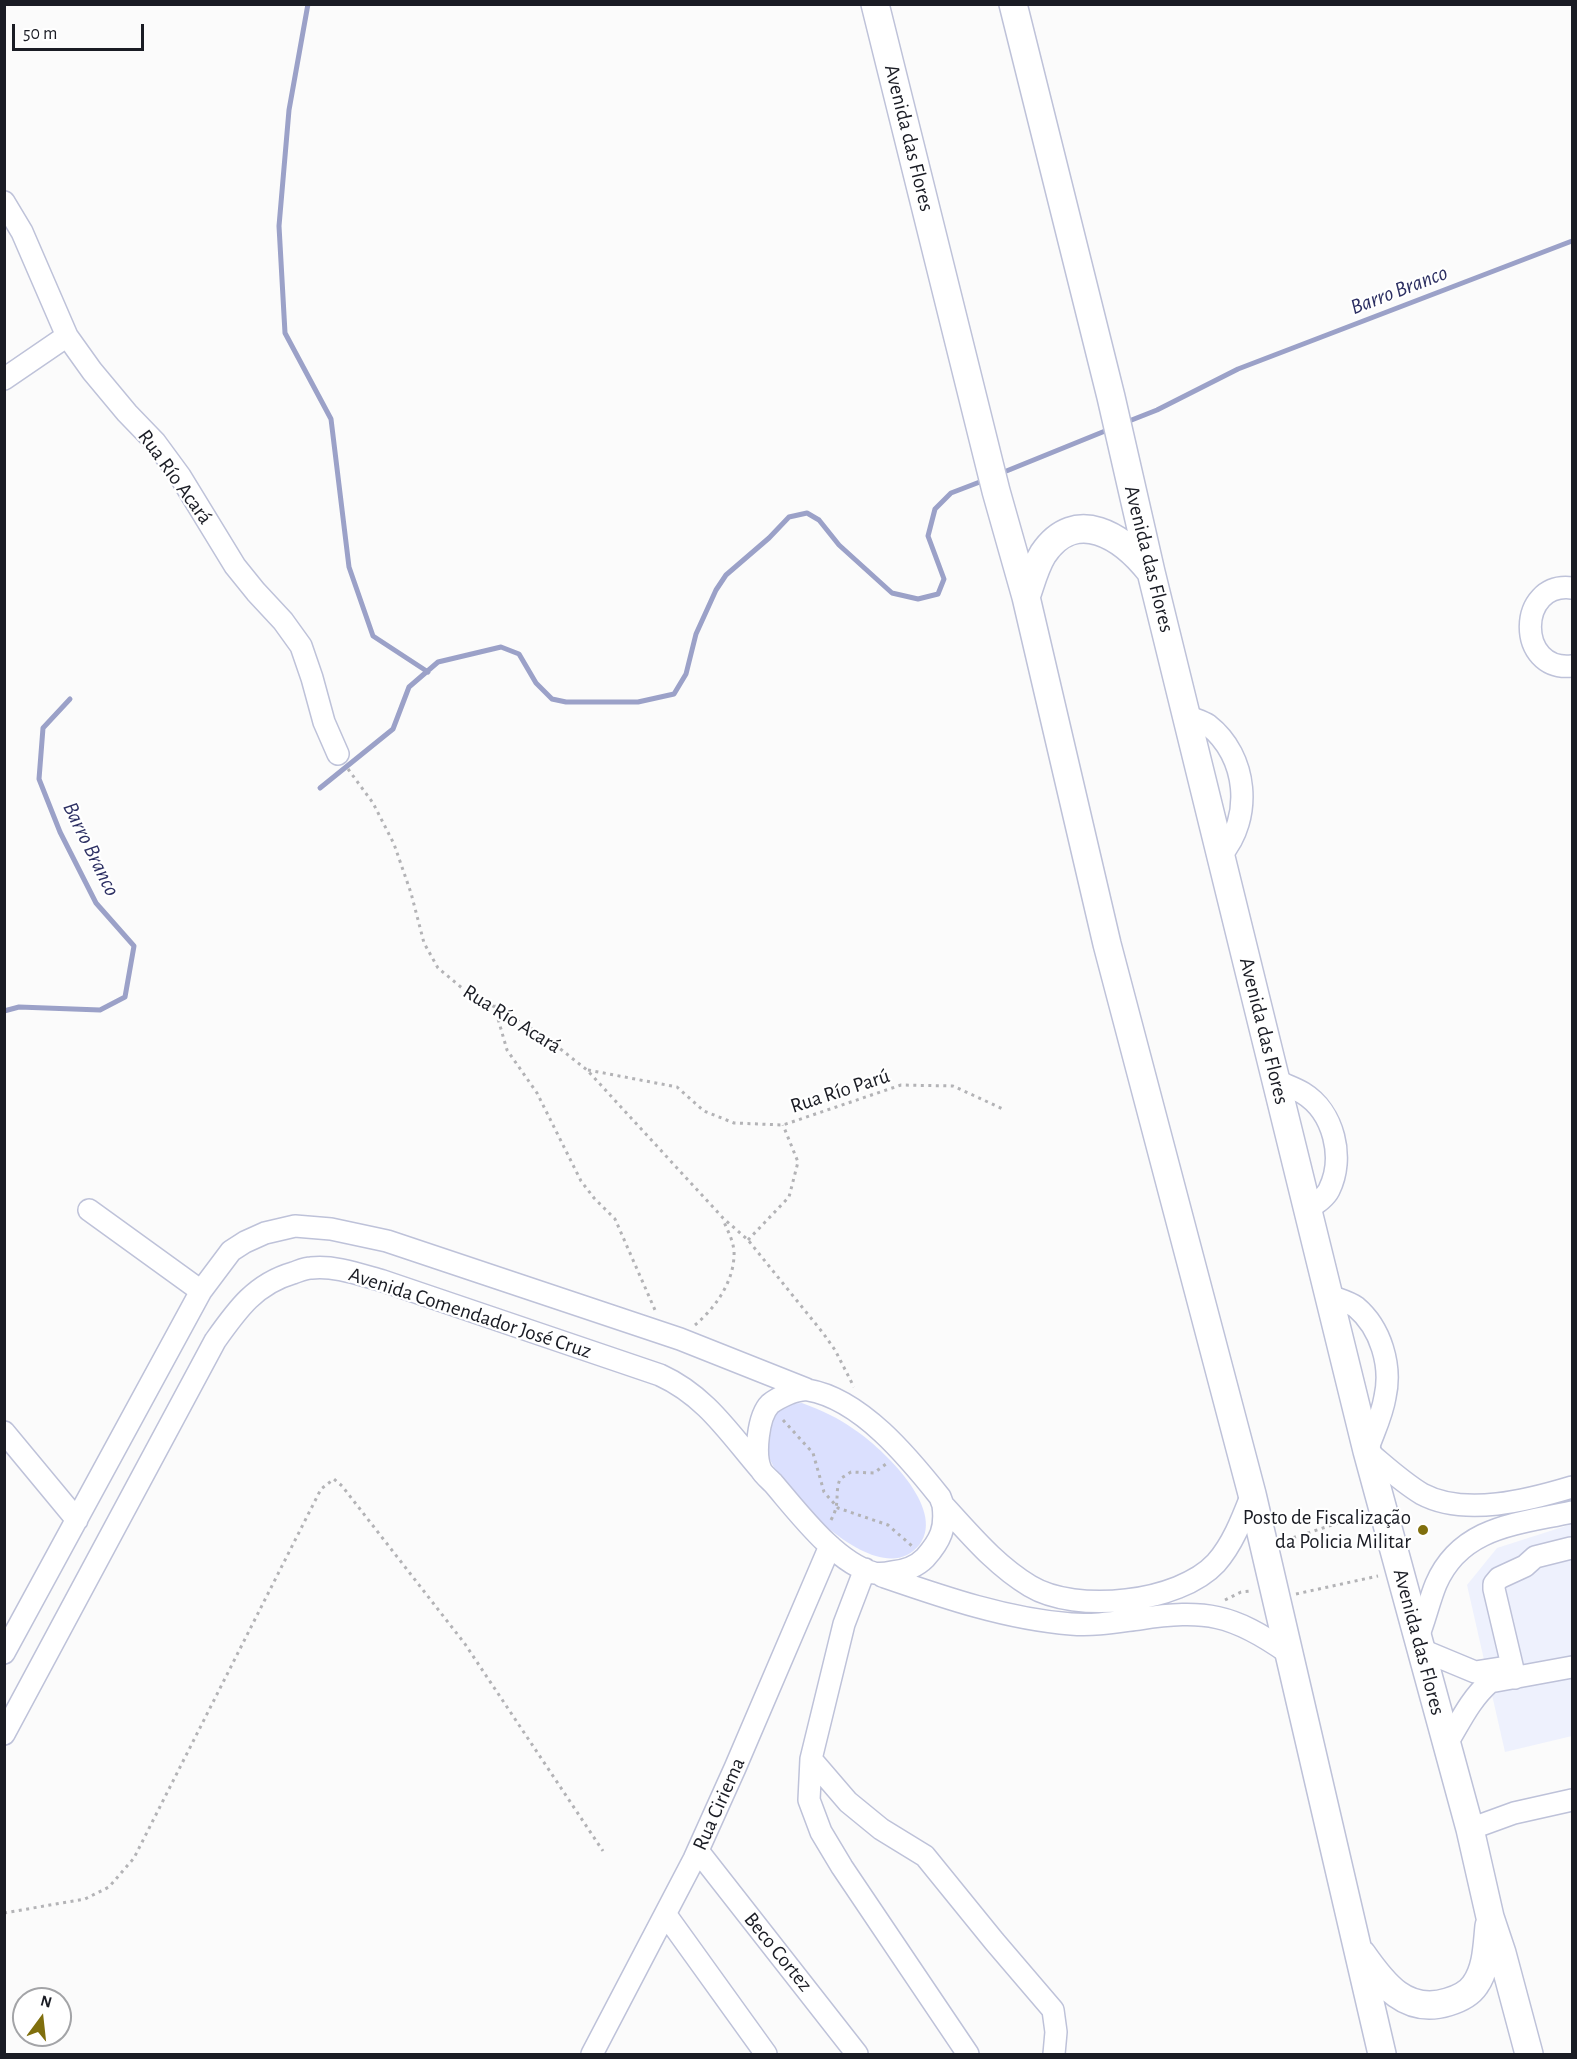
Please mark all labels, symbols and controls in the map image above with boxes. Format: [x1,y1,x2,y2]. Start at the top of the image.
scale bar [15,12,147,50]
text: 50 m [23,25,57,43]
street label: Avenida das Flores [879,62,939,214]
water label: Barro Branco [1347,259,1451,321]
street label: Rua Río Acará [132,425,218,529]
street label: Avenida das Flores [1119,483,1179,635]
water label: Barro Branco [57,797,125,901]
street label: Avenida das Flores [1234,955,1294,1107]
street label: Rua Río Acará [458,979,566,1059]
street label: Rua Río Parú [787,1063,893,1119]
street label: Avenida Comendador José Cruz [345,1262,595,1364]
place label: Posto de Fiscalização da Policia Militar [1243,1505,1411,1555]
marker: Posto de Fiscalização da Policia Militar [1416,1523,1430,1537]
street label: Avenida das Flores [1387,1566,1451,1718]
street label: Rua Ciriema [687,1754,751,1854]
street label: Beco Cortez [738,1907,818,1997]
north arrow [12,1987,72,2047]
text: N [39,1992,54,2011]

